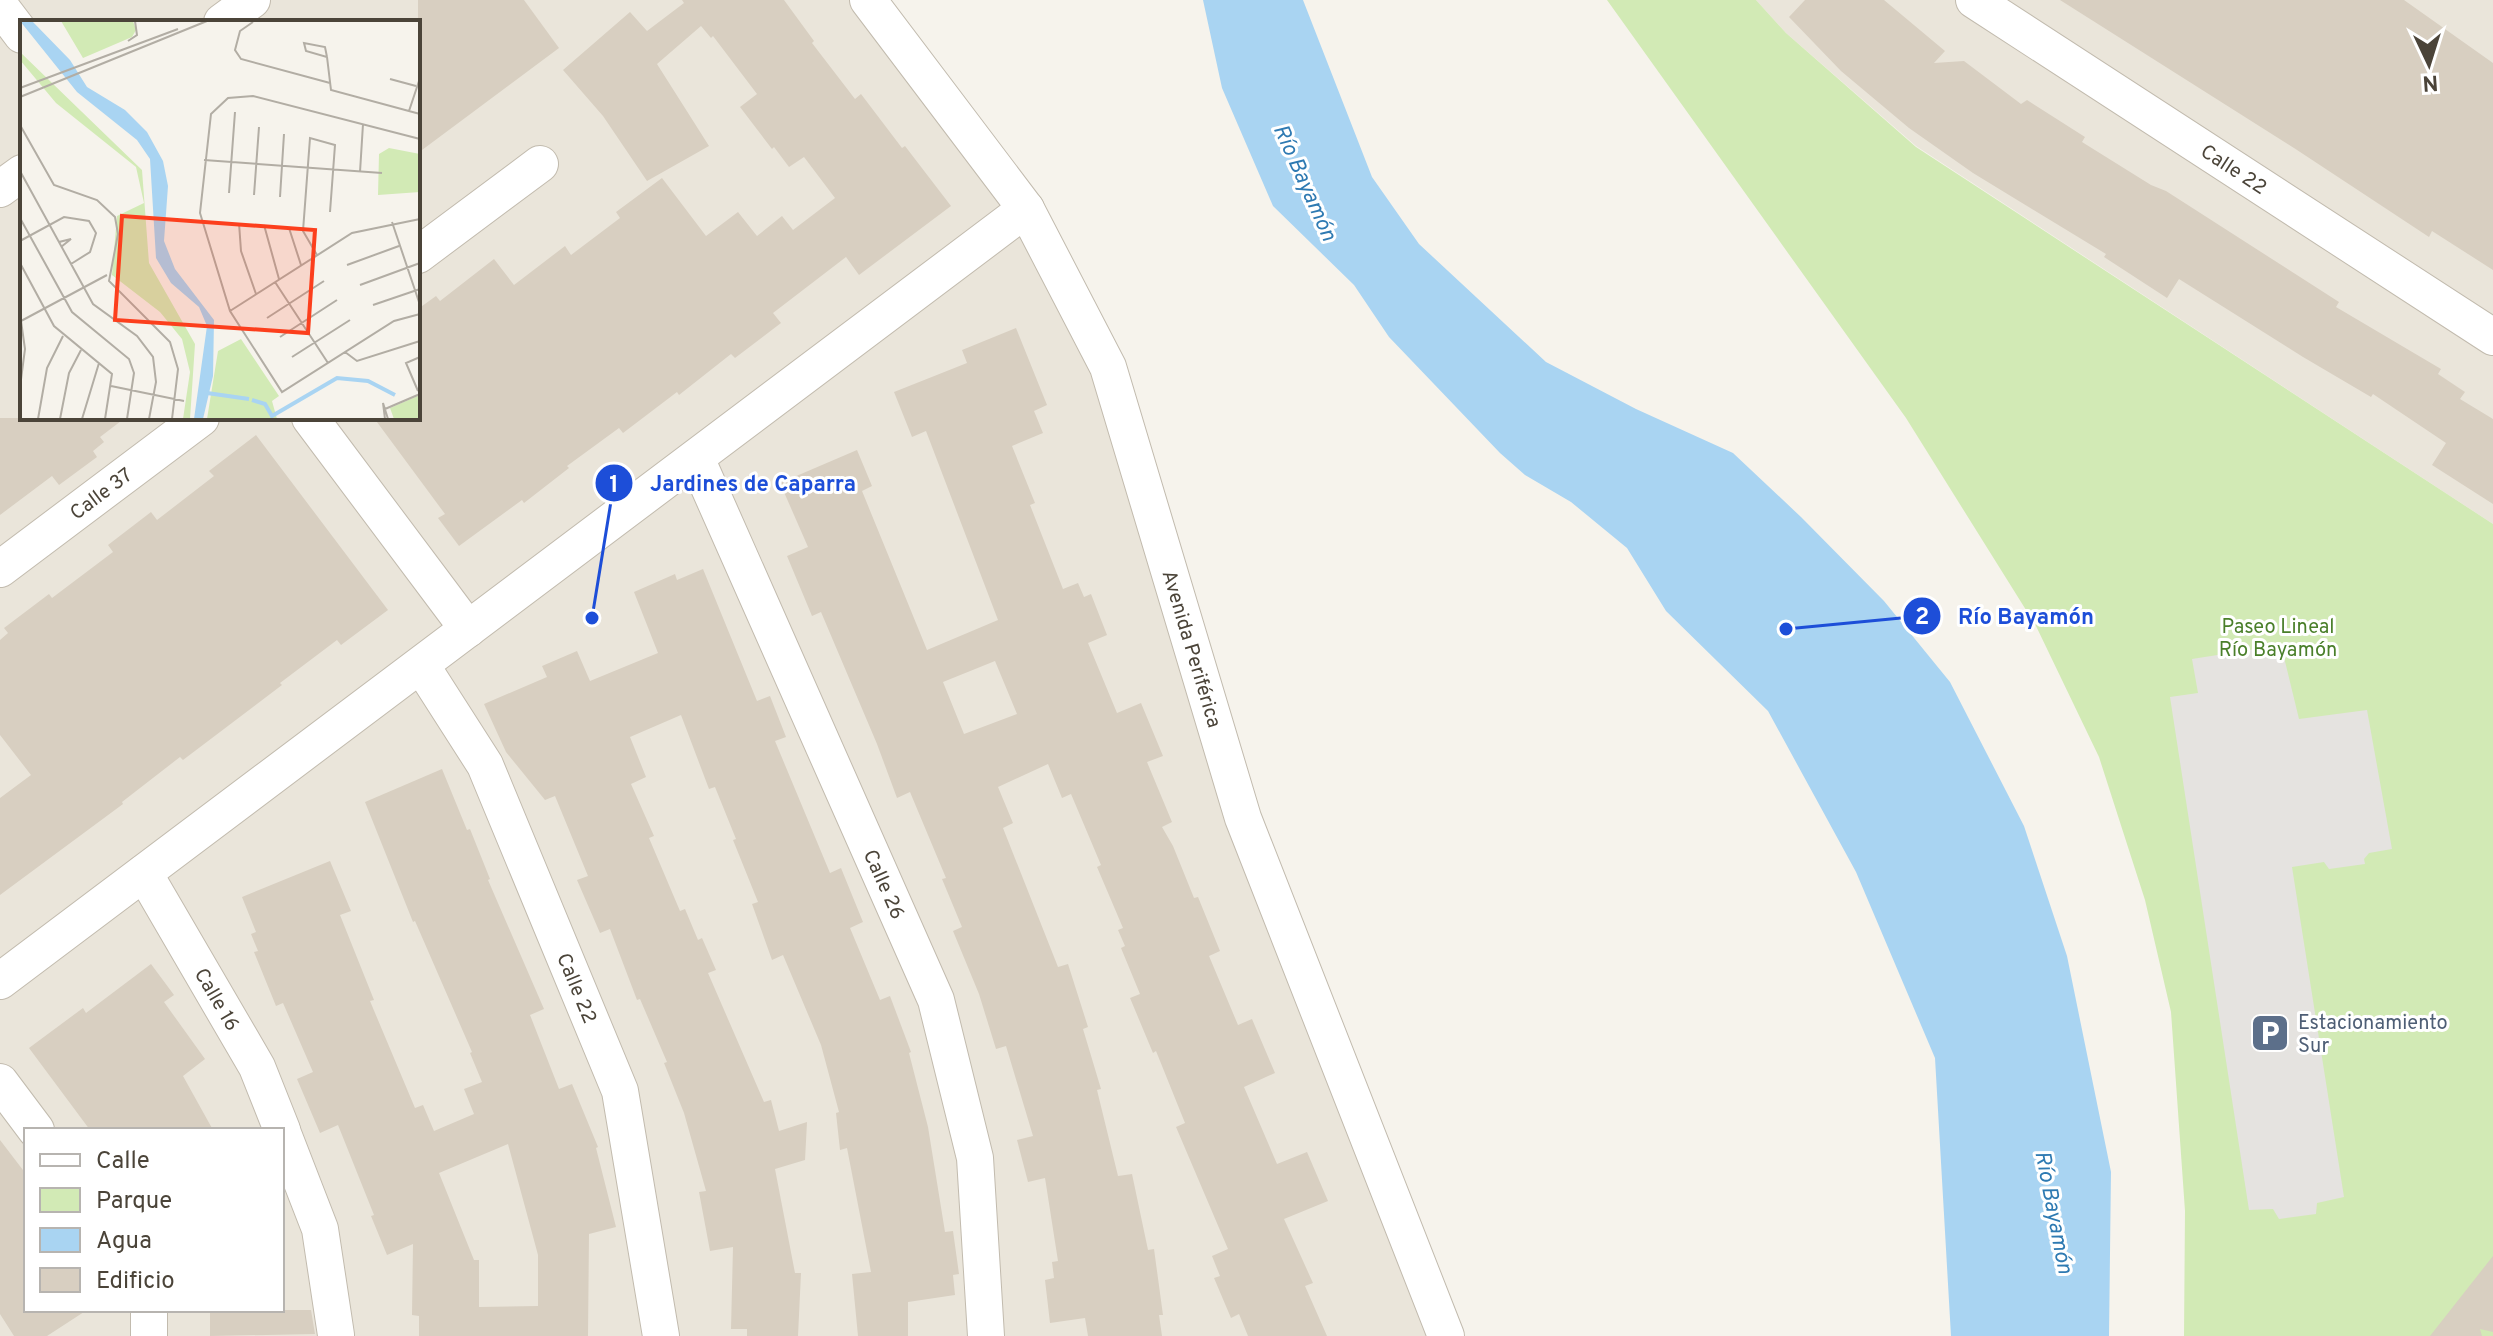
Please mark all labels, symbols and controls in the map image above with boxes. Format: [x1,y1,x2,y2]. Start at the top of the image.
inset map [20,20,420,420]
north arrow [2389,24,2469,104]
text: N [2421,67,2439,95]
water label: Río Bayamón [1266,120,1341,246]
street label: Calle 22 [2195,139,2271,202]
callout: Jardines de Caparra [594,460,872,506]
street label: Calle 37 [65,463,138,527]
text: 1 [609,471,619,501]
text: Jardines de Caparra [650,472,856,499]
street label: Avenida Periférica [1155,567,1226,731]
callout: Río Bayamón [1902,593,2110,639]
text: 2 [1915,603,1929,633]
text: Río Bayamón [1958,605,2094,632]
park label: Paseo Lineal Río Bayamón [2219,615,2337,664]
street label: Calle 26 [856,846,910,924]
street label: Calle 22 [549,950,602,1028]
street label: Calle 16 [187,964,244,1036]
place label: Estacionamiento Sur [2298,1011,2448,1060]
parking icon: Estacionamiento Sur [2249,1012,2291,1054]
legend [24,1128,284,1312]
text: Calle [96,1147,150,1177]
water label: Río Bayamón [2027,1149,2078,1276]
text: Parque [96,1187,172,1217]
text: Agua [96,1227,152,1257]
text: Edificio [96,1267,175,1297]

